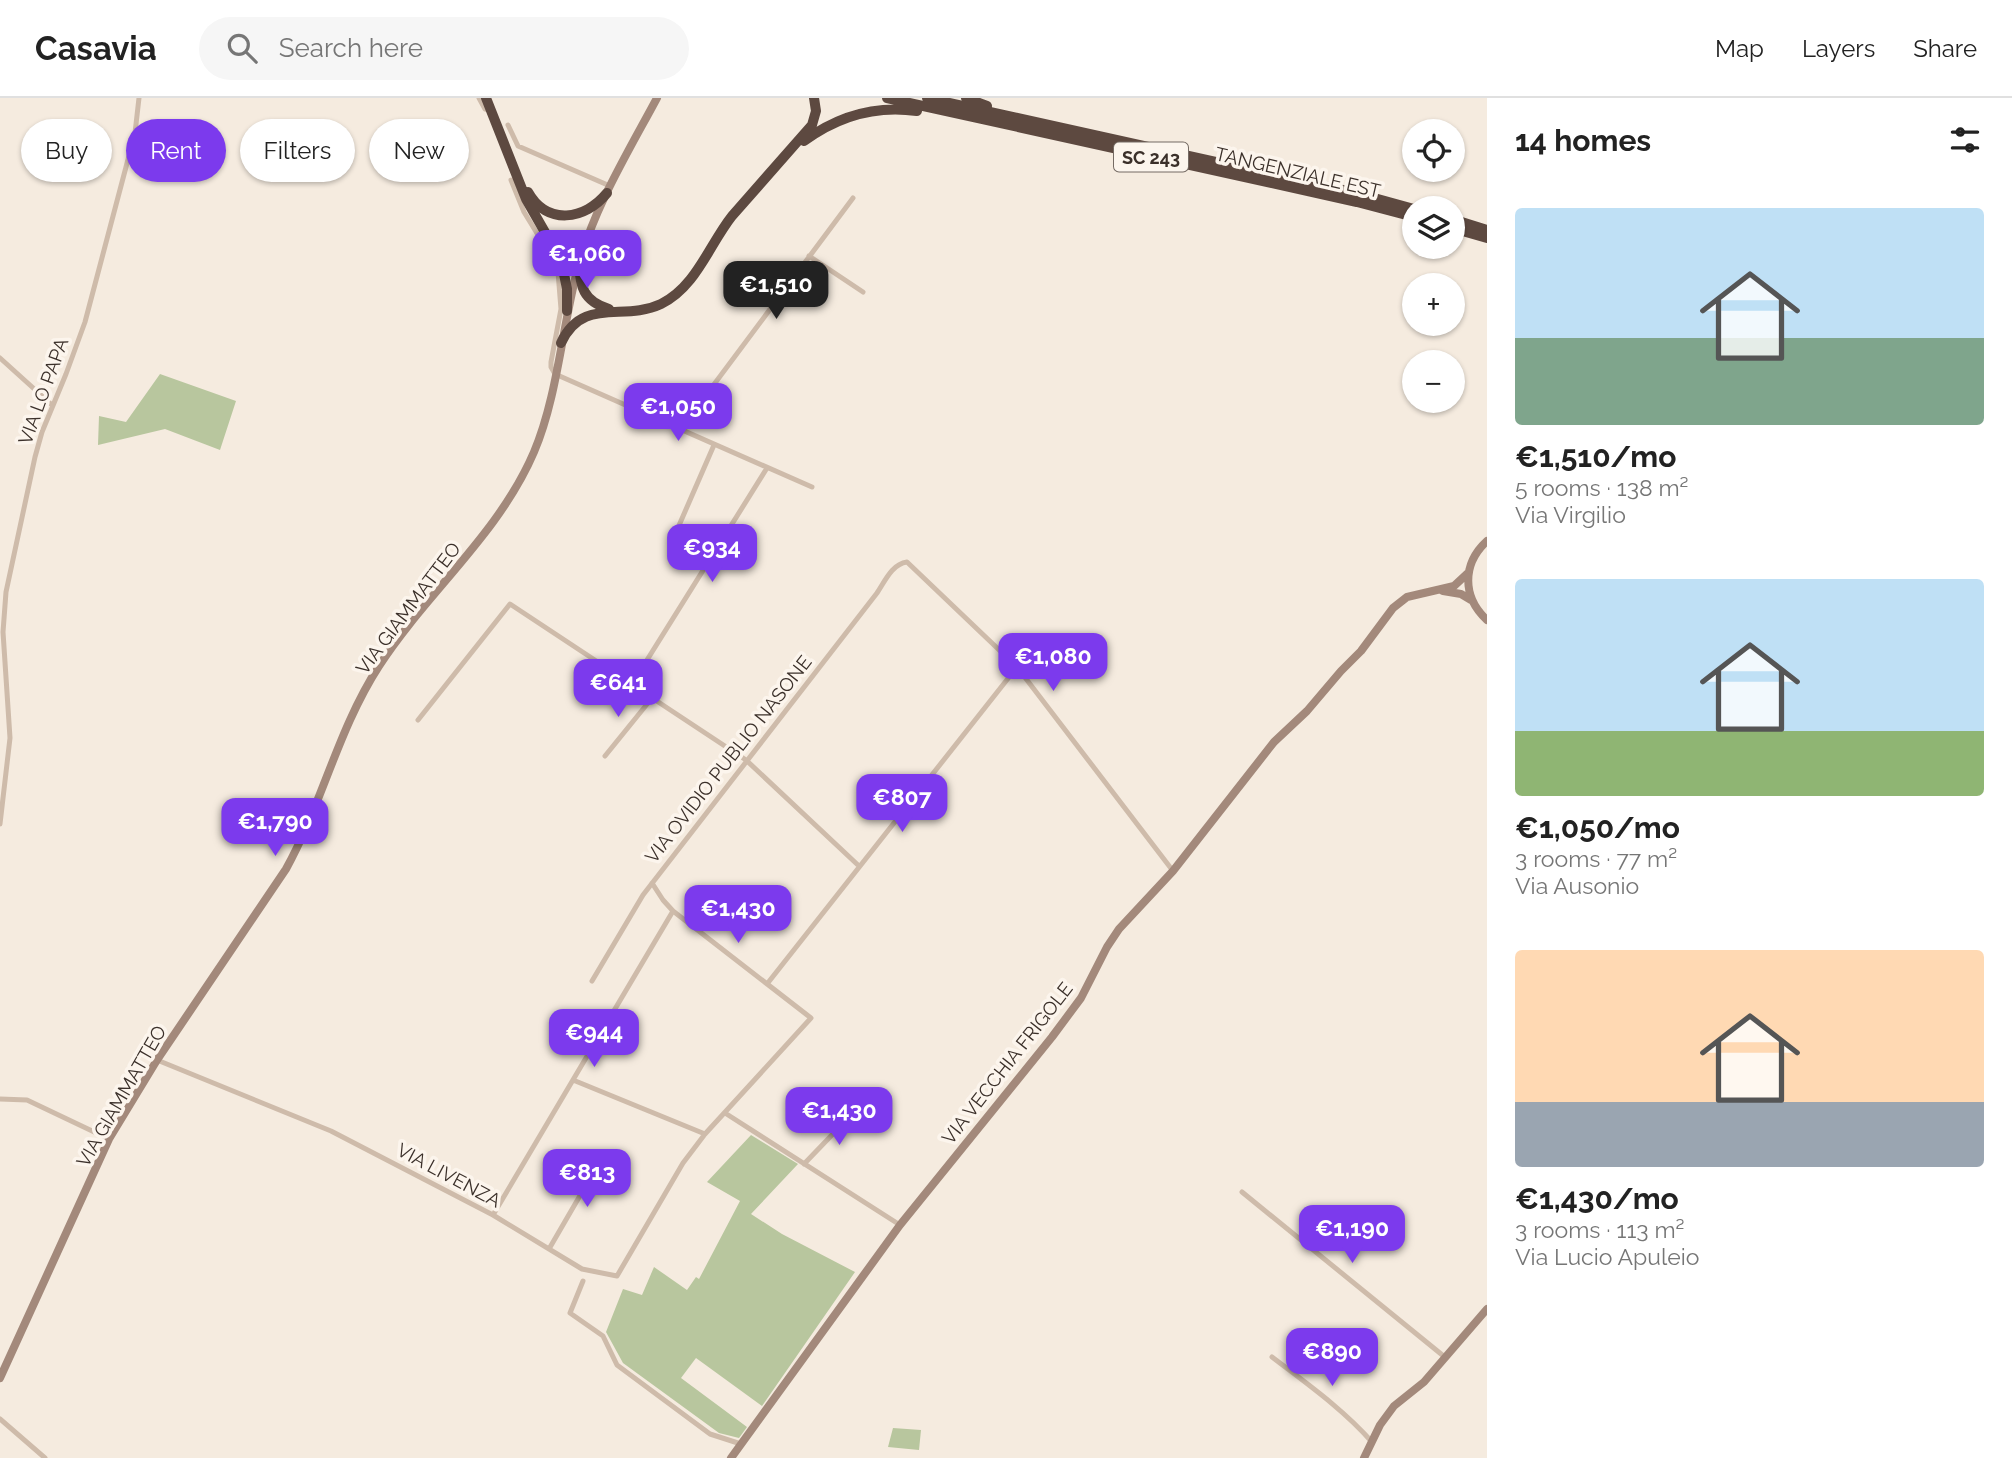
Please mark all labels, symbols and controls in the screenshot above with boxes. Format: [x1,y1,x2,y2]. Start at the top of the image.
search box [199,17,689,80]
text: Casavia [35,29,157,68]
icon: search [223,29,261,67]
text: Search here [279,33,423,63]
text: Map [1715,34,1764,63]
text: Layers [1802,34,1875,63]
text: Share [1913,34,1977,63]
chip: Buy [21,119,112,182]
chip: Rent [126,119,226,182]
chip: Filters [240,119,355,182]
chip: New [369,119,469,182]
map controls [1402,119,1465,413]
button: locate [1402,119,1465,182]
icon: filters [1946,121,1984,159]
text: 14 homes [1515,123,1651,158]
road number: SC 243 [1114,142,1188,172]
street label: TANGENZIALE EST [1213,142,1383,202]
button: layers [1402,196,1465,259]
pin: €1,060 [530,230,644,290]
text: €1,060 [548,239,626,266]
icon: home [1687,253,1813,379]
pin: €1,510 [719,262,833,321]
text: €1,510 [739,270,813,297]
button: + [1402,273,1465,336]
street label: VIA LO PAPA [14,335,73,447]
button: − [1402,350,1465,413]
pin: €1,050 [621,384,735,443]
text: €1,050 [640,392,716,419]
text: €1,510/mo [1515,439,1676,474]
text: 5 rooms · 138 m² [1515,474,1689,501]
text: Via Virgilio [1515,501,1626,528]
pin: €934 [671,524,753,584]
text: €934 [683,533,741,560]
street label: VIA GIAMMATTEO [351,538,465,678]
icon: home [1687,624,1813,750]
pin: €1,080 [996,634,1110,693]
text: €1,080 [1014,642,1092,669]
street label: VIA OVIDIO PUBLIO NASONE [640,651,816,867]
pin: €641 [577,660,659,719]
text: €641 [590,668,646,695]
pin: €807 [861,774,943,834]
text: €807 [872,783,932,810]
pin: €1,790 [218,798,332,858]
text: €1,790 [237,807,313,834]
text: €1,050/mo [1515,810,1680,845]
text: 3 rooms · 77 m² [1515,845,1677,872]
text: Via Ausonio [1515,872,1639,899]
pin: €1,430 [681,886,795,945]
text: €1,430 [700,894,776,921]
street label: VIA VECCHIA FRIGOLE [937,978,1077,1148]
icon: home [1687,995,1813,1121]
pin: €944 [553,1010,635,1069]
text: €944 [565,1018,623,1045]
street label: VIA GIAMMATTEO [72,1021,170,1171]
pin: €1,430 [782,1088,896,1147]
text: €1,430 [801,1096,877,1123]
street label: VIA LIVENZA [393,1138,505,1212]
pin: €813 [546,1150,628,1209]
text: €813 [559,1158,615,1185]
text: €1,430/mo [1515,1181,1679,1216]
pin: €1,190 [1295,1206,1409,1265]
text: €1,190 [1315,1214,1389,1241]
text: 3 rooms · 113 m² [1515,1216,1684,1243]
text: Via Lucio Apuleio [1515,1243,1699,1270]
pin: €890 [1291,1328,1373,1388]
text: €890 [1302,1337,1362,1364]

